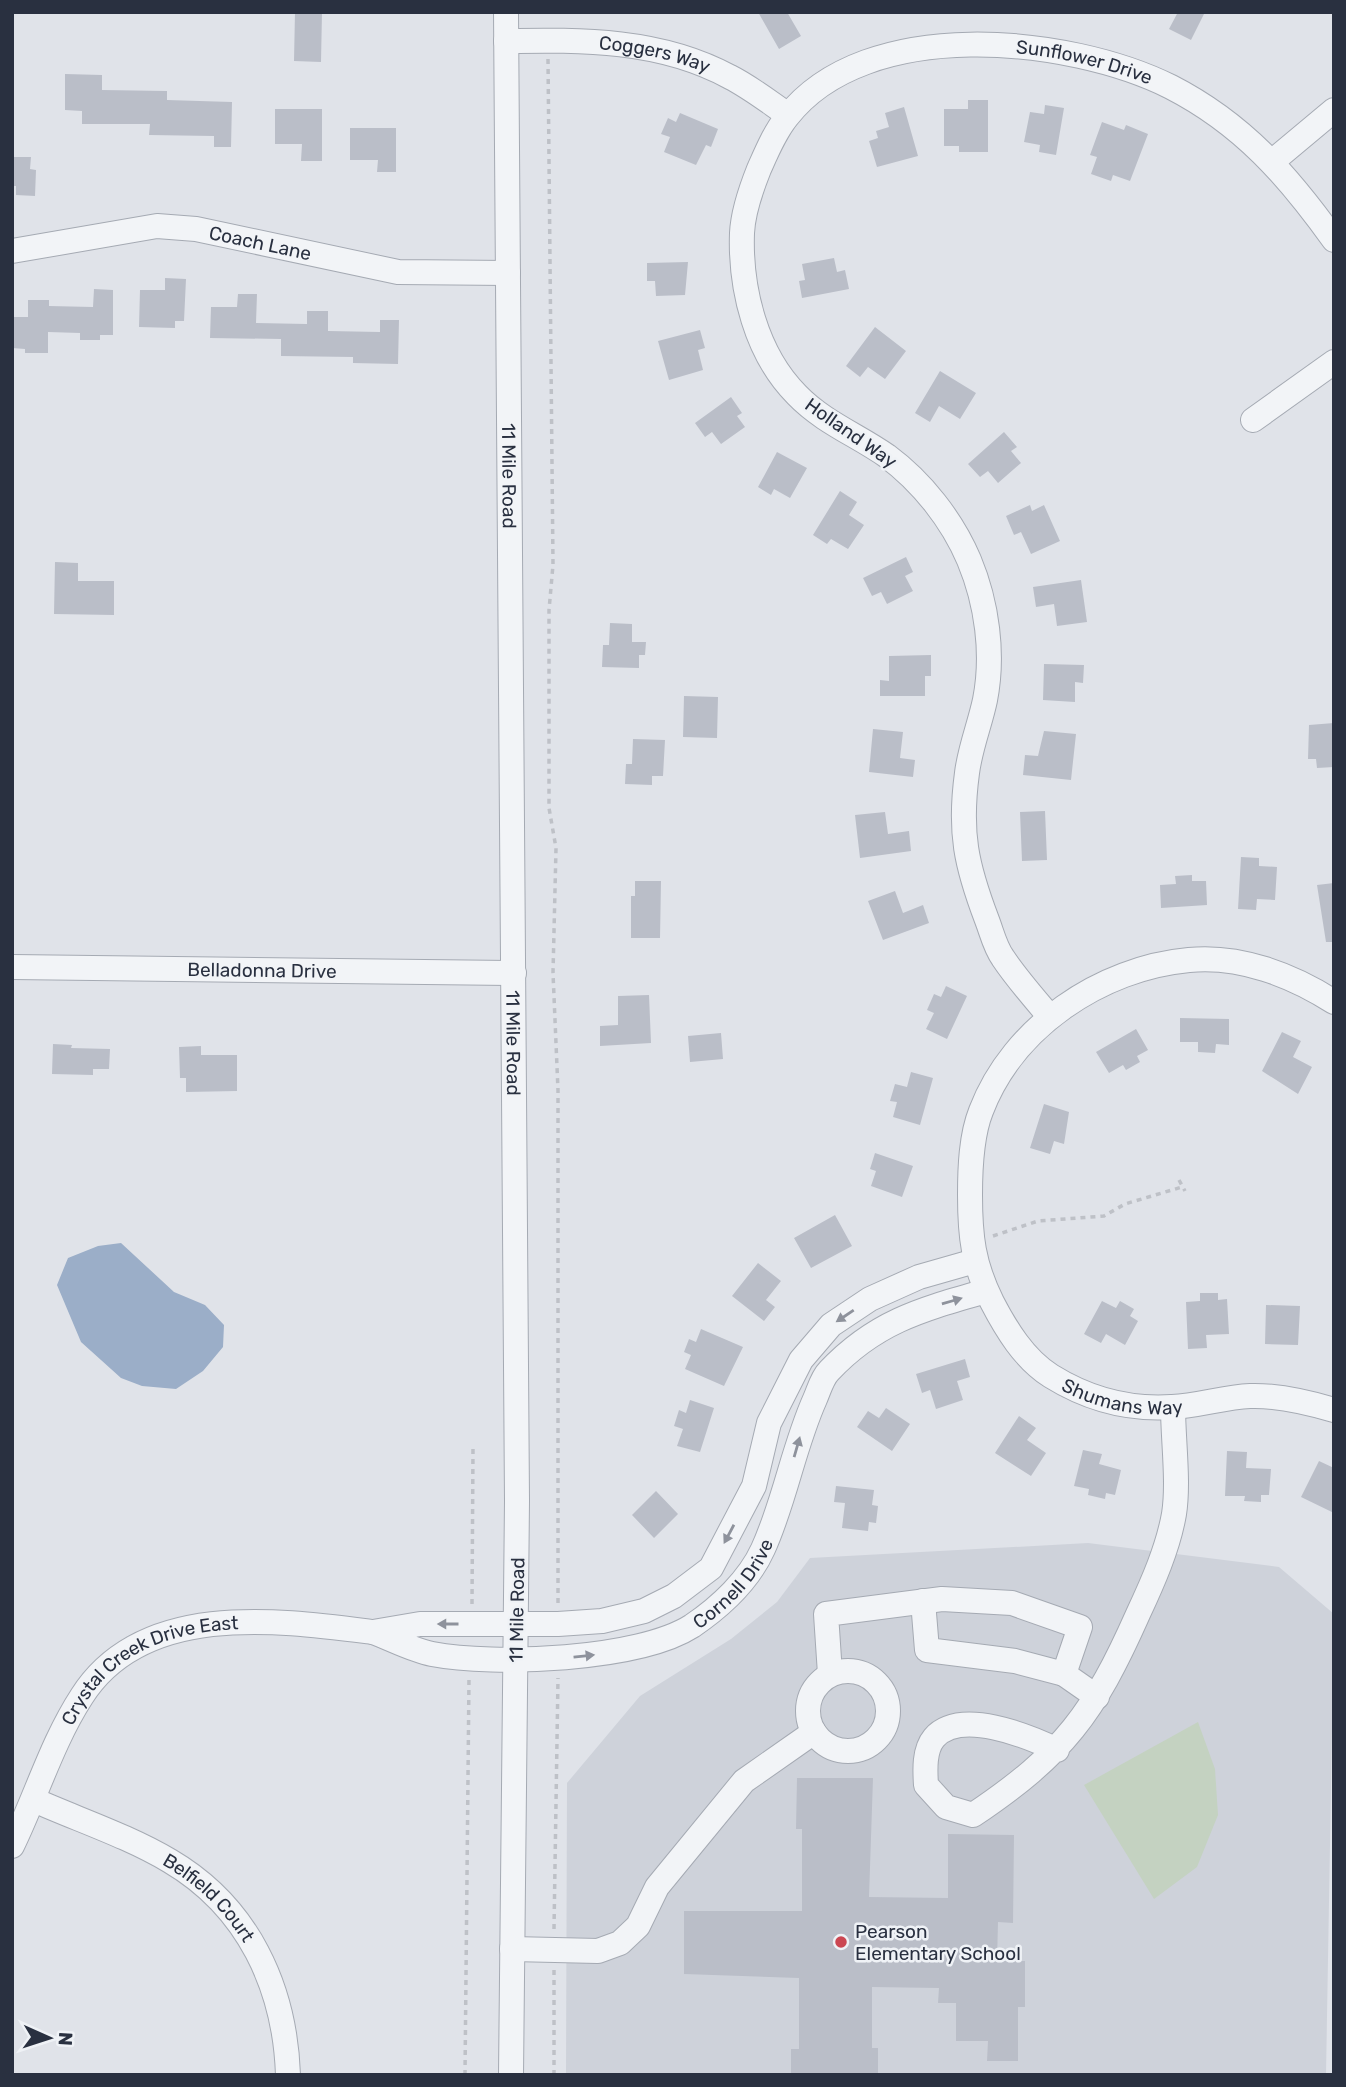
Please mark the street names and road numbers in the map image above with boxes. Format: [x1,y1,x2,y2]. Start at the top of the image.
street label: Coggers Way [598,31,714,78]
street label: Sunflower Drive [1015,35,1156,89]
street label: Coach Lane [207,221,314,265]
street label: Holland Way [801,393,901,473]
street label: 11 Mile Road [498,423,521,529]
street label: Belladonna Drive [187,958,337,982]
street label: 11 Mile Road [502,990,526,1096]
street label: Shumans Way [1058,1373,1183,1419]
street label: Cornell Drive [688,1535,778,1633]
street label: 11 Mile Road [505,1557,529,1663]
street label: Crystal Creek Drive East [56,1611,239,1729]
street label: Belfield Court [159,1848,260,1946]

